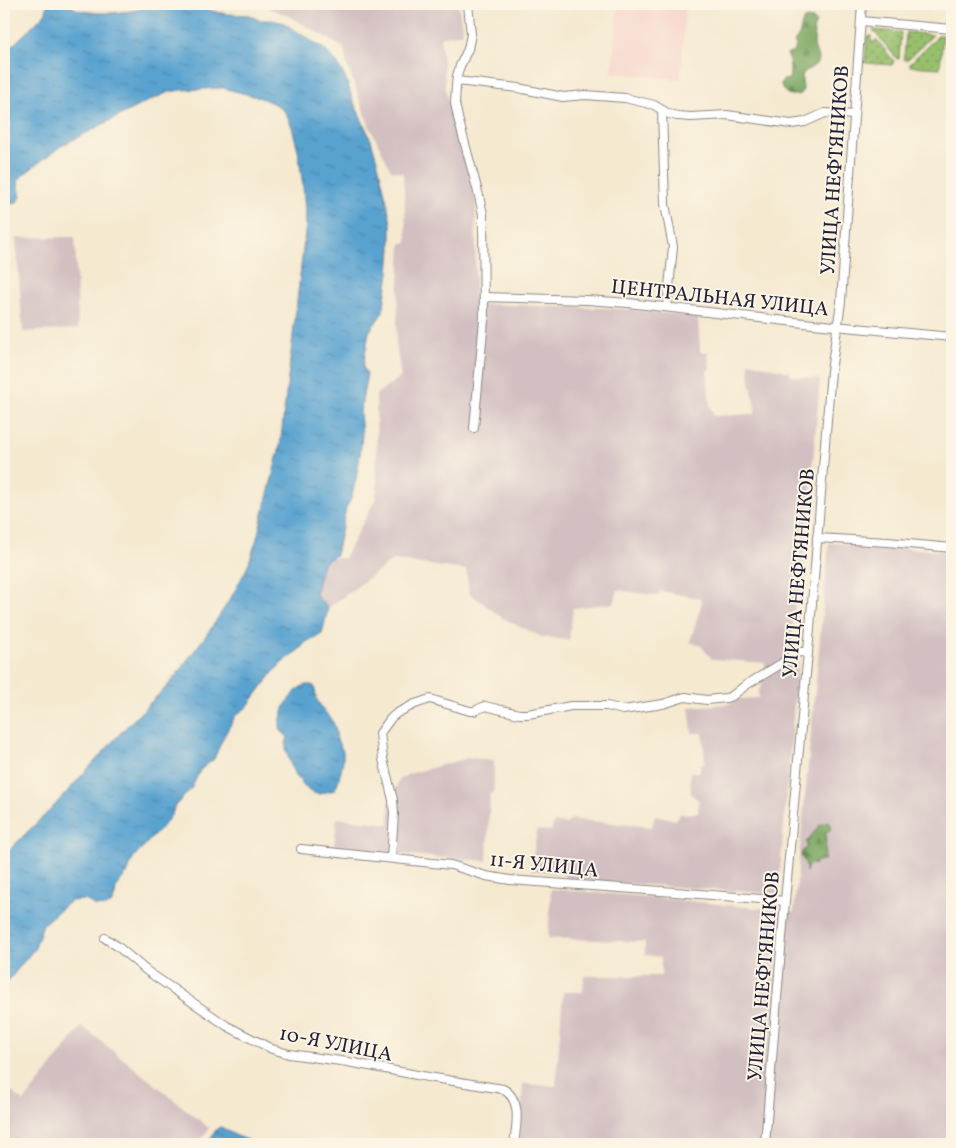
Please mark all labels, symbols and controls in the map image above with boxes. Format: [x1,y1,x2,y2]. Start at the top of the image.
street label: УЛИЦА НЕФТЯНИКОВ [815,64,857,276]
street label: ЦЕНТРАЛЬНАЯ УЛИЦА [609,274,830,324]
street label: УЛИЦА НЕФТЯНИКОВ [777,467,823,679]
street label: 11-Я УЛИЦА [488,846,600,886]
street label: УЛИЦА НЕФТЯНИКОВ [742,870,788,1082]
street label: 10-Я УЛИЦА [277,1020,395,1070]

